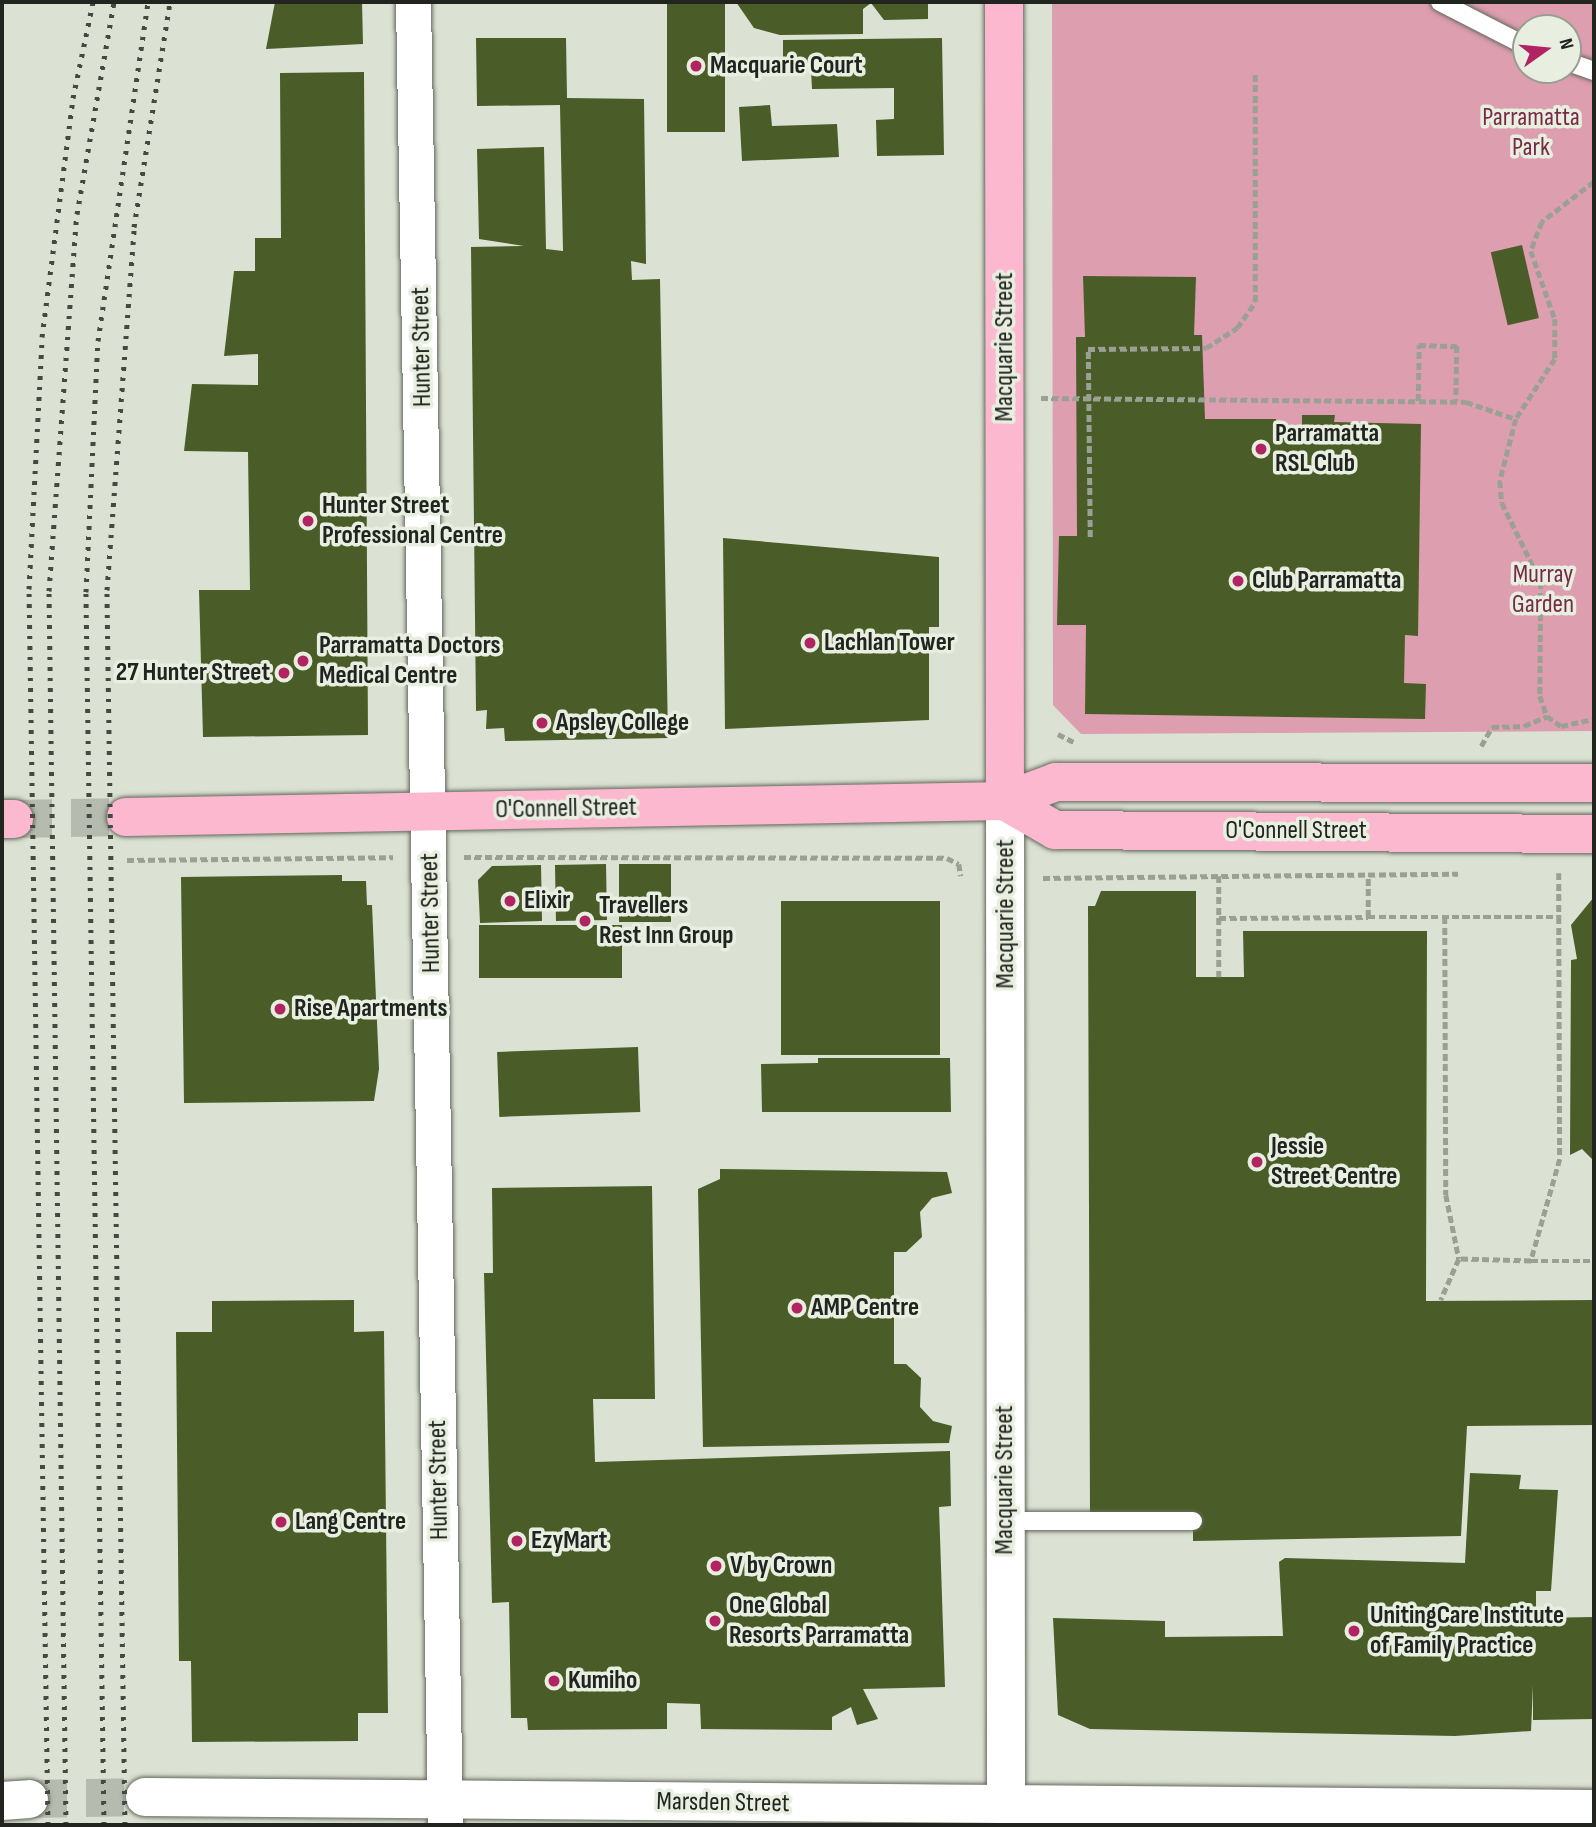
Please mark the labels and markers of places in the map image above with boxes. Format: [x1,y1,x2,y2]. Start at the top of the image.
place label: Macquarie Court [710,50,863,82]
marker: Macquarie Court [688,58,704,74]
place label: Parramatta RSL Club [1275,418,1379,480]
marker: Parramatta RSL Club [1253,441,1269,457]
place label: Hunter Street Professional Centre [322,490,503,552]
marker: Hunter Street Professional Centre [300,513,316,529]
place label: Club Parramatta [1252,565,1401,597]
marker: Club Parramatta [1230,573,1246,589]
place label: Lachlan Tower [824,627,955,659]
place label: Parramatta Doctors Medical Centre [319,630,500,692]
marker: Lachlan Tower [802,635,818,651]
marker: Parramatta Doctors Medical Centre [293,651,313,671]
place label: 27 Hunter Street [116,657,270,689]
marker: 27 Hunter Street [276,665,292,681]
place label: Apsley College [556,707,689,739]
marker: Apsley College [534,715,550,731]
place label: Elixir [524,885,570,917]
place label: Travellers Rest Inn Group [599,890,734,951]
marker: Elixir [502,893,518,909]
marker: Travellers Rest Inn Group [577,913,593,929]
place label: Rise Apartments [294,993,447,1025]
marker: Rise Apartments [272,1001,288,1017]
place label: Jessie Street Centre [1271,1131,1397,1192]
marker: Jessie Street Centre [1249,1154,1265,1170]
place label: AMP Centre [811,1292,919,1324]
marker: AMP Centre [789,1300,805,1316]
place label: Lang Centre [295,1506,406,1538]
marker: Lang Centre [273,1514,289,1530]
place label: EzyMart [531,1525,607,1557]
marker: EzyMart [509,1533,525,1549]
place label: V by Crown [730,1550,832,1582]
marker: V by Crown [708,1558,724,1574]
place label: One Global Resorts Parramatta [729,1590,909,1652]
place label: UnitingCare Institute of Family Practice [1370,1600,1564,1662]
marker: One Global Resorts Parramatta [707,1613,723,1629]
marker: UnitingCare Institute of Family Practice [1344,1621,1364,1641]
place label: Kumiho [568,1665,637,1697]
marker: Kumiho [546,1673,562,1689]

